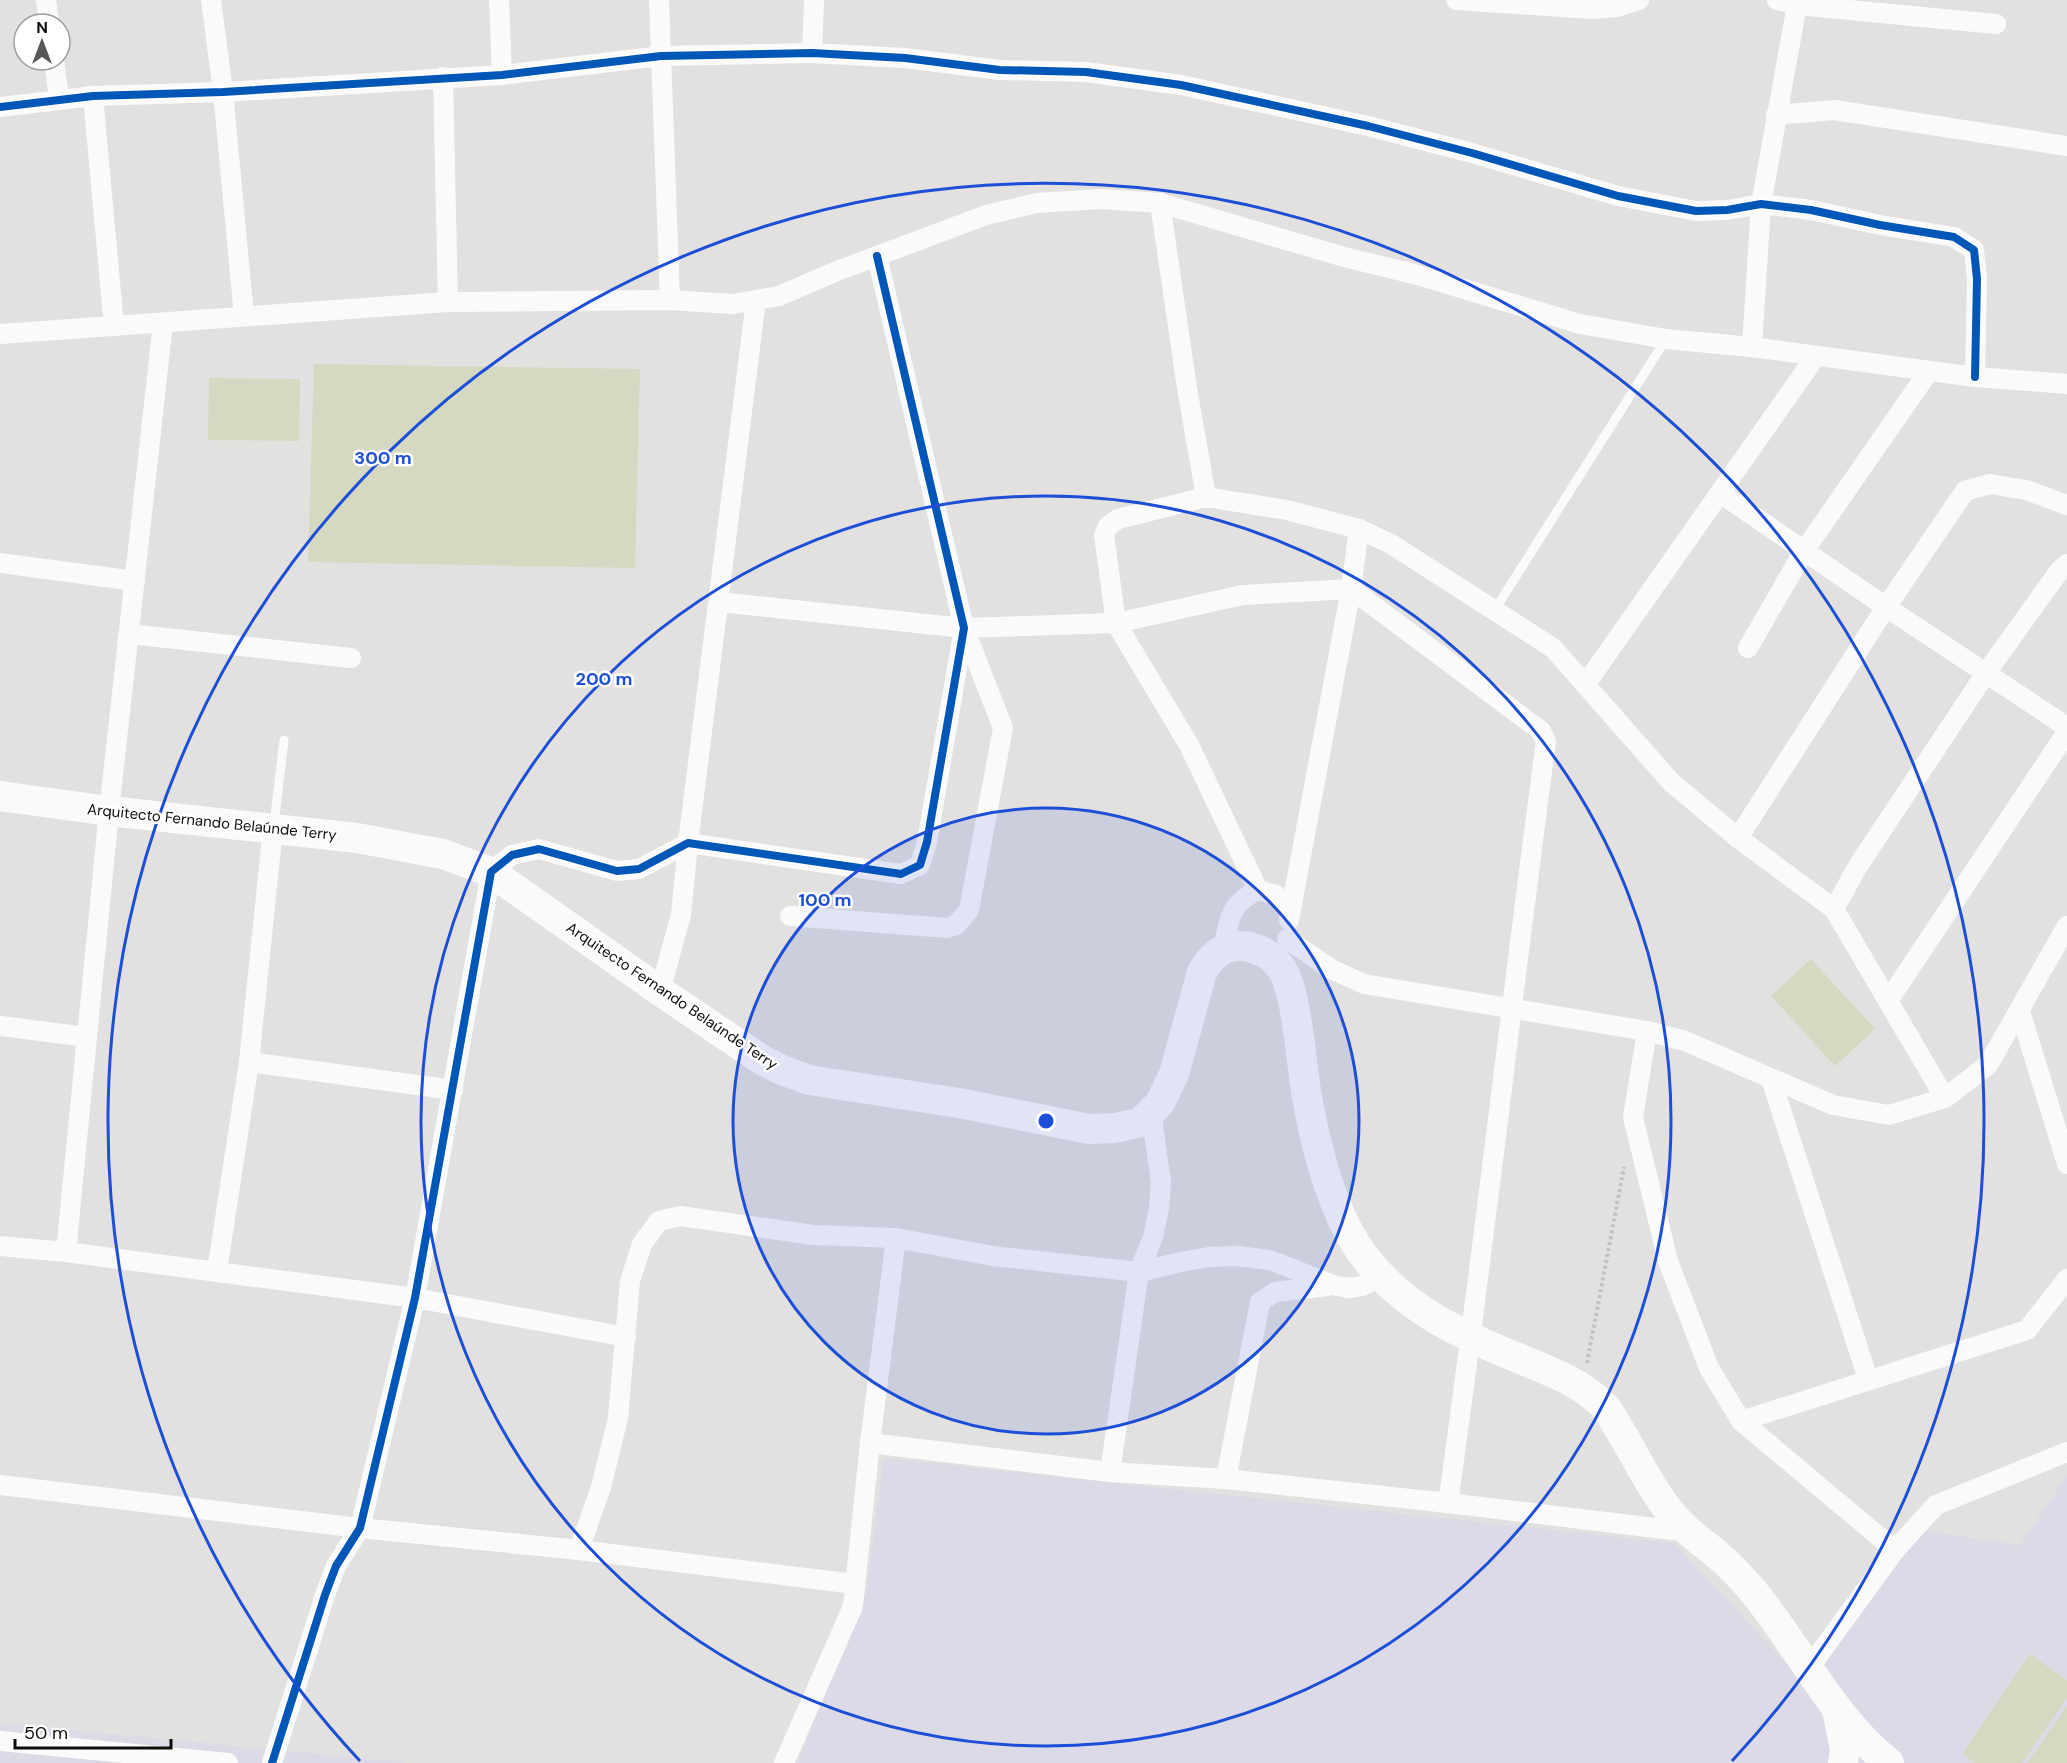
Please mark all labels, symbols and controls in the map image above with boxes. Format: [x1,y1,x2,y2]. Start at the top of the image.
north arrow [12,12,72,72]
text: N [36,17,48,38]
text: 300 m [354,446,412,470]
text: 200 m [576,667,632,691]
street label: Arquitecto Fernando Belaúnde Terry [86,799,338,845]
text: 100 m [798,888,852,912]
street label: Arquitecto Fernando Belaúnde Terry [563,918,782,1075]
centre of rings [1036,1111,1056,1131]
scale bar [15,1712,171,1750]
text: 50 m [24,1721,68,1745]

